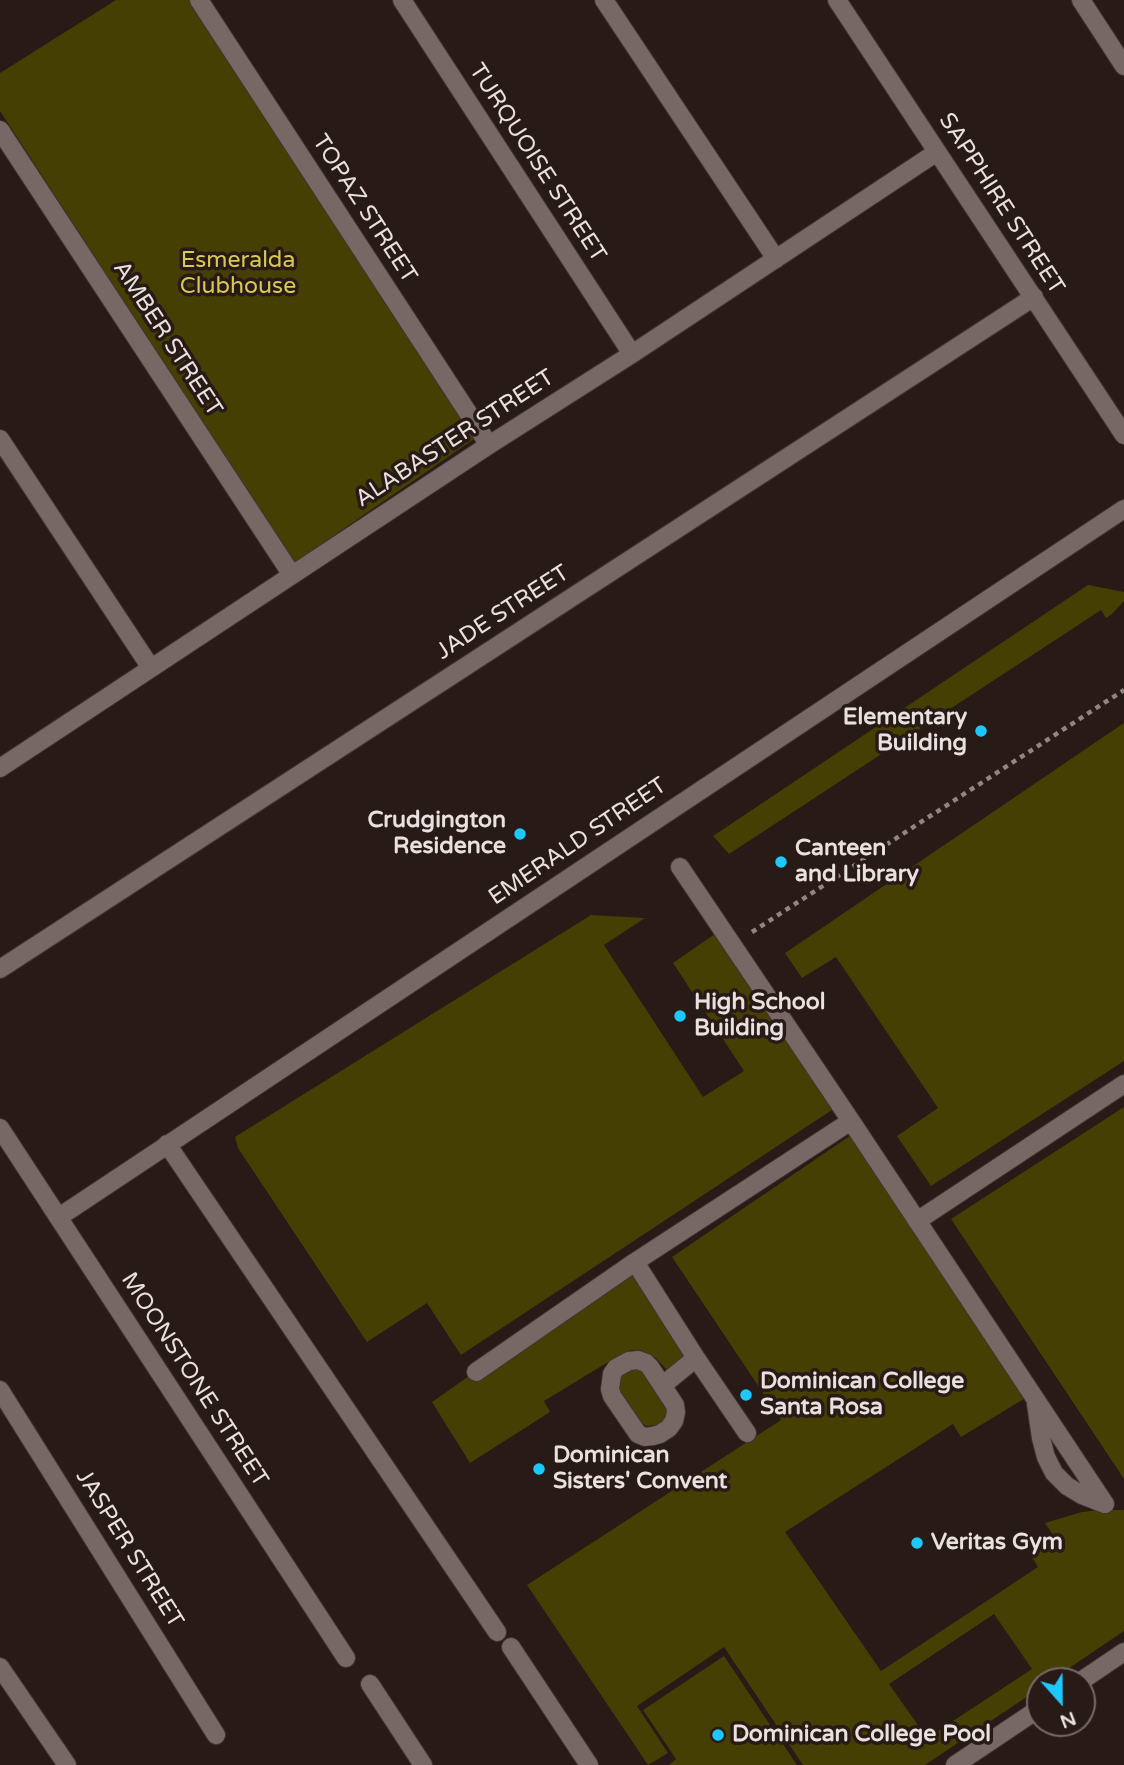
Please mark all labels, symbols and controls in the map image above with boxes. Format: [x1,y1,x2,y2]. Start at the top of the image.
street label: TURQUOISE STREET [463,59,611,267]
street label: SAPPHIRE STREET [932,108,1070,300]
street label: TOPAZ STREET [306,130,422,288]
park label: Esmeralda Clubhouse [180,247,296,301]
street label: AMBER STREET [107,256,227,422]
street label: ALABASTER STREET [350,364,560,514]
street label: JADE STREET [431,560,575,666]
place label: Elementary Building [843,704,967,758]
marker: Elementary Building [973,723,989,739]
street label: EMERALD STREET [484,772,672,912]
place label: Crudgington Residence [367,807,506,861]
marker: Crudgington Residence [512,826,528,842]
place label: Canteen and Library [795,835,919,889]
marker: Canteen and Library [773,854,789,870]
place label: High School Building [694,989,825,1043]
marker: High School Building [672,1008,688,1024]
street label: MOONSTONE STREET [114,1268,274,1492]
place label: Dominican College Santa Rosa [760,1368,964,1422]
marker: Dominican College Santa Rosa [738,1387,754,1403]
place label: Dominican Sisters' Convent [553,1442,727,1496]
marker: Dominican Sisters' Convent [531,1461,547,1477]
street label: JASPER STREET [69,1465,189,1633]
place label: Veritas Gym [931,1529,1063,1557]
marker: Veritas Gym [909,1535,925,1551]
north arrow [1026,1667,1096,1737]
text: N [1057,1707,1079,1733]
place label: Dominican College Pool [732,1721,991,1749]
marker: Dominican College Pool [710,1727,726,1743]

